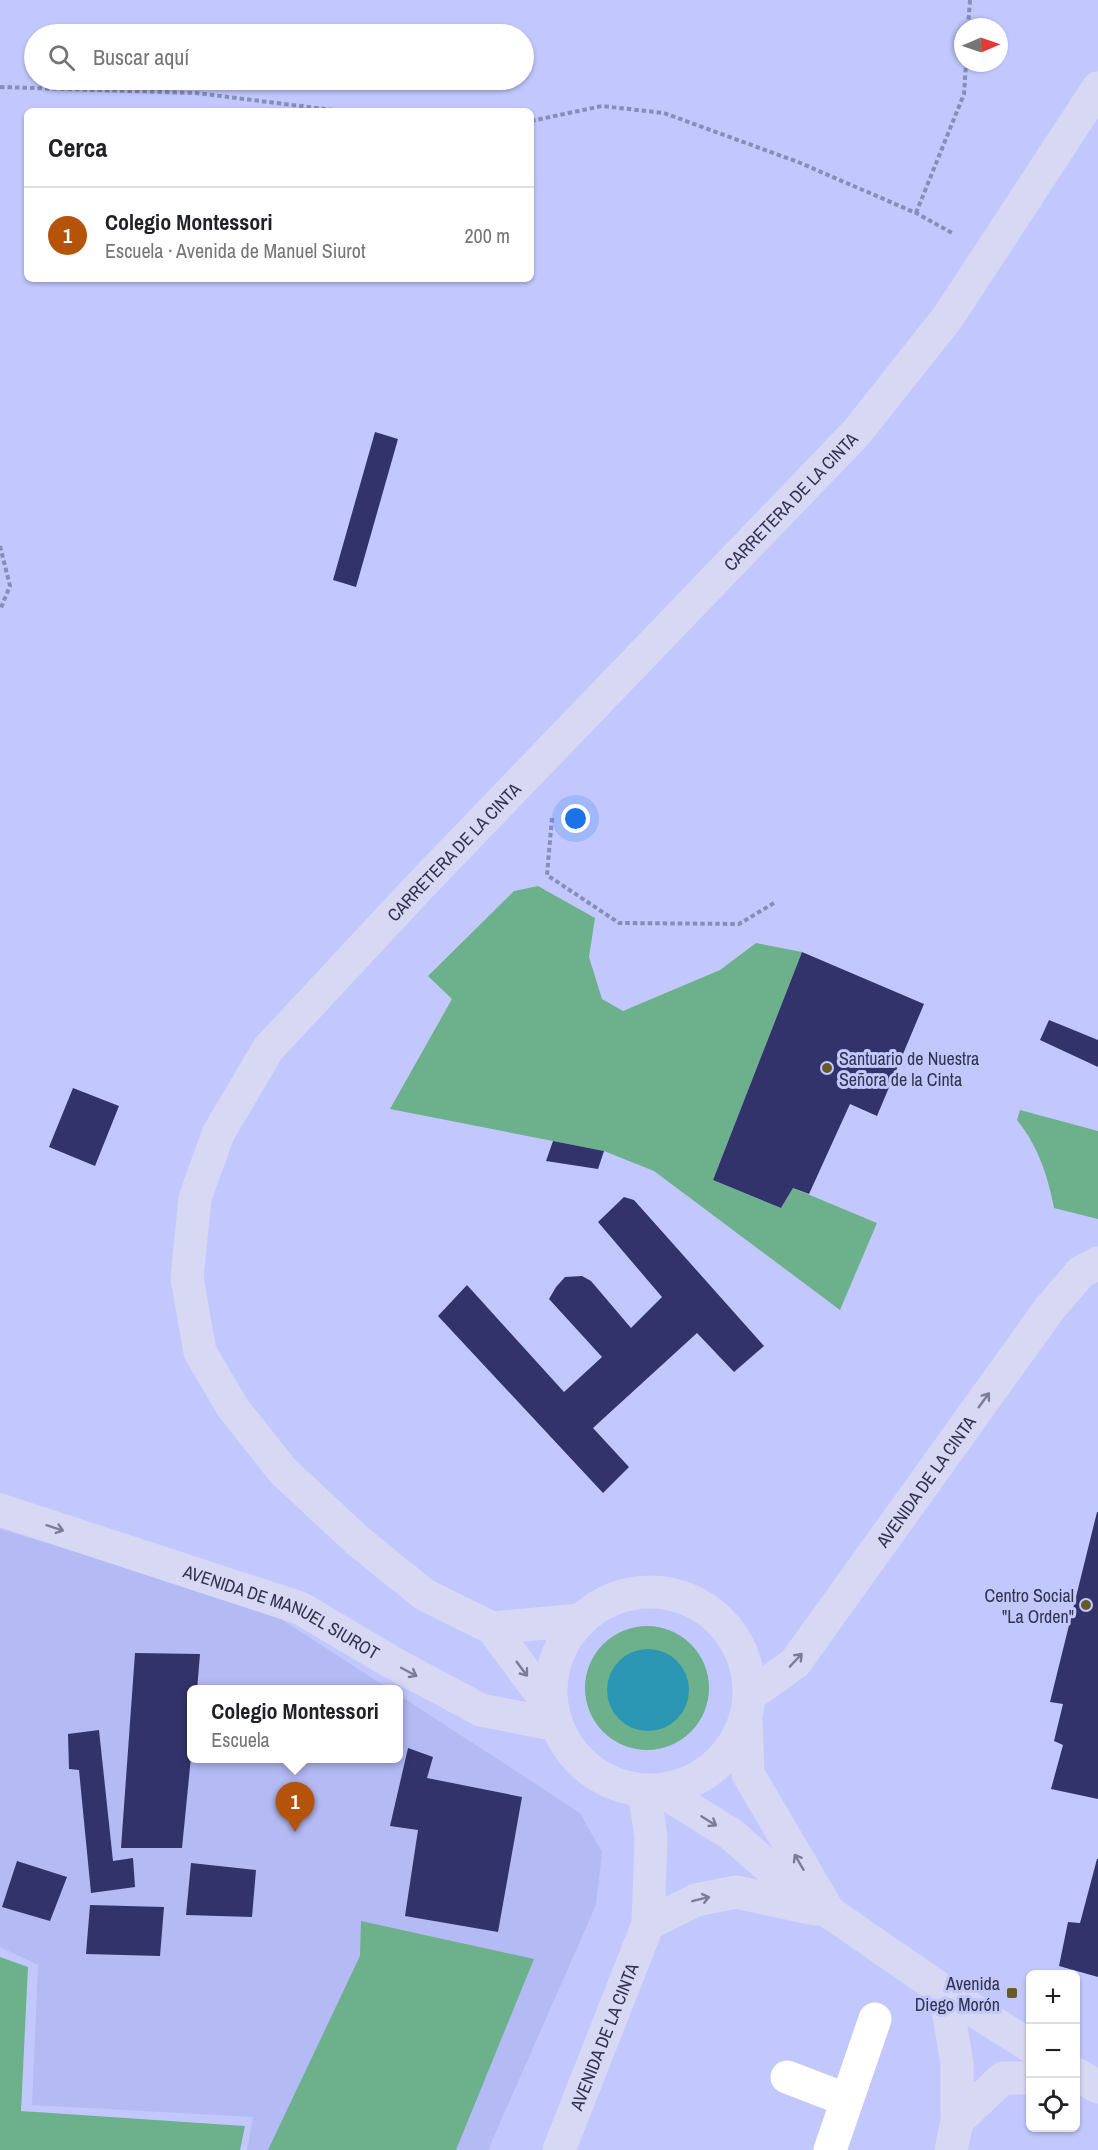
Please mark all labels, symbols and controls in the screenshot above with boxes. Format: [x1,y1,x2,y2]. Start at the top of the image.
north arrow [954,18,1008,72]
search box [24,24,534,90]
icon: search [45,41,78,74]
text: Buscar aquí [93,42,189,72]
text: Cerca [48,130,107,165]
text: Colegio Montessori [105,207,272,237]
text: 1 [63,222,72,249]
text: 200 m [464,222,510,249]
text: Escuela · Avenida de Manuel Siurot [105,237,365,264]
street label: CARRETERA DE LA CINTA [718,426,863,576]
street label: CARRETERA DE LA CINTA [381,776,526,927]
your location [561,804,590,833]
place label: Santuario de Nuestra Señora de la Cinta [839,1046,979,1092]
marker: Santuario de Nuestra Señora de la Cinta [820,1061,834,1075]
one-way arrow [978,1393,990,1409]
street label: AVENIDA DE LA CINTA [869,1410,981,1553]
one-way arrow [45,1524,64,1535]
street label: AVENIDA DE MANUEL SIUROT [179,1558,384,1665]
place label: Centro Social "La Orden" [985,1583,1074,1629]
marker: Centro Social "La Orden" [1079,1598,1093,1612]
one-way arrow [789,1653,803,1668]
one-way arrow [516,1661,528,1677]
one-way arrow [400,1667,418,1678]
popup [187,1685,403,1763]
text: Colegio Montessori [211,1696,379,1726]
text: Escuela [211,1726,270,1753]
pin: 1 [276,1782,314,1832]
one-way arrow [700,1815,717,1827]
one-way arrow [793,1854,805,1871]
one-way arrow [691,1893,710,1905]
street label: AVENIDA DE LA CINTA [563,1959,644,2115]
map controls [1026,1970,1080,2132]
button: + [1026,1970,1080,2024]
place label: Avenida Diego Morón [915,1971,1000,2017]
marker: Avenida Diego Morón [1005,1986,1019,2000]
button: − [1026,2024,1080,2078]
button: locate [1026,2078,1080,2132]

